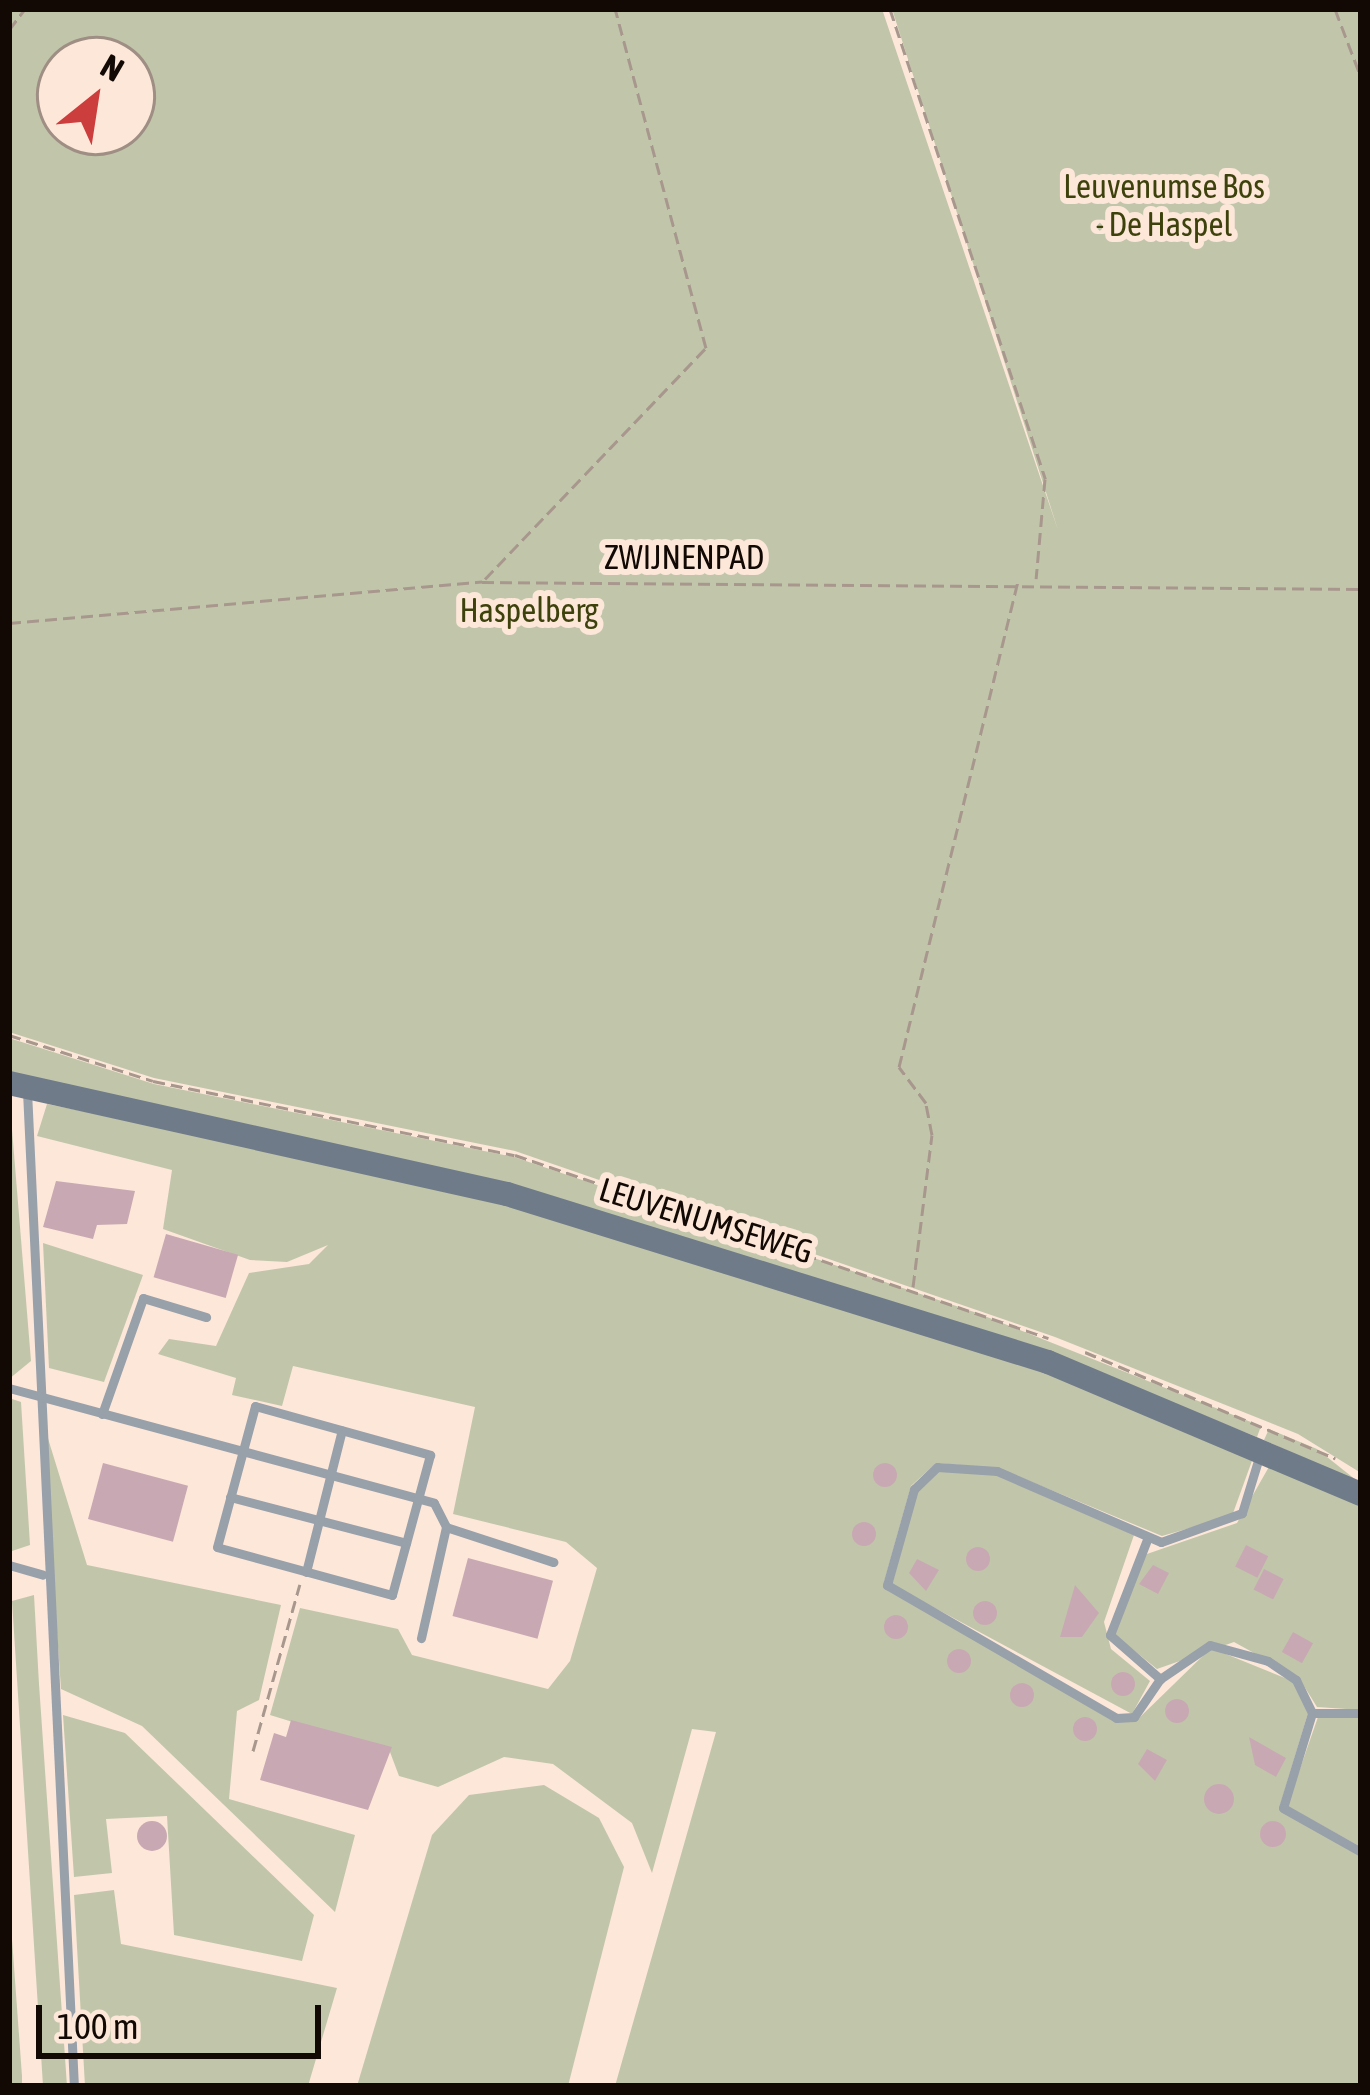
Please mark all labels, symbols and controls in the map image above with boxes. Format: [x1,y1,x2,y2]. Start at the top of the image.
north arrow [36,36,156,156]
text: N [95,46,130,89]
park label: Leuvenumse Bos - De Haspel [1063,167,1265,245]
street label: ZWIJNENPAD [604,538,764,578]
park label: Haspelberg [459,591,599,631]
street label: LEUVENUMSEWEG [595,1170,817,1272]
scale bar [42,1981,327,2055]
text: 100 m [57,2005,139,2047]

